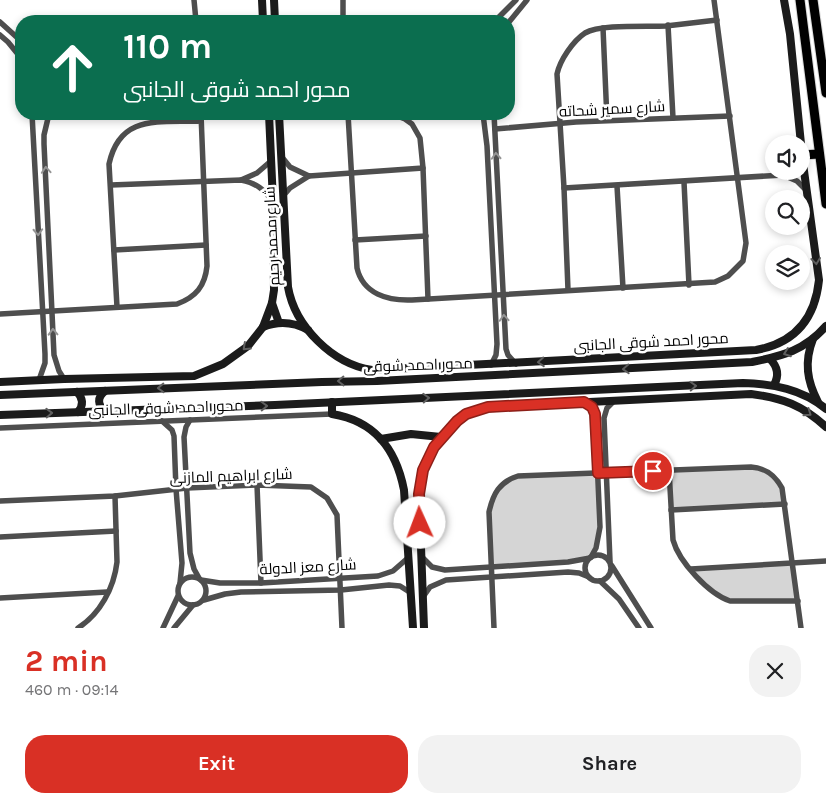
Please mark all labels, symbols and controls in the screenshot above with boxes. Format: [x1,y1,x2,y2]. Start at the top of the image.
text: 110 m [123,26,212,67]
icon: ahead [40,35,105,100]
text: محور احمد شوقى الجانبى [123,77,351,103]
street label: شارع سمير شحاته [559,97,666,123]
map controls [765,135,810,290]
button: sound [765,135,810,180]
one-way arrow [491,152,502,160]
one-way arrow [40,166,51,174]
street label: شارع محمد رحيم [260,186,286,286]
button: search [765,190,810,235]
one-way arrow [33,229,44,237]
button: layers [765,245,810,290]
one-way arrow [810,257,821,265]
one-way arrow [499,314,510,322]
one-way arrow [48,328,59,336]
street label: محور احمد شوقى الجانبى [573,329,729,356]
one-way arrow [243,341,252,350]
one-way arrow [783,347,792,357]
street label: محور احمد شوقى [363,354,473,377]
one-way arrow [537,356,545,367]
one-way arrow [622,364,630,375]
one-way arrow [337,376,345,387]
one-way arrow [689,380,697,391]
one-way arrow [157,383,165,394]
one-way arrow [422,393,430,403]
street label: محور احمد شوقى الجانبى [88,396,244,421]
one-way arrow [260,401,268,411]
one-way arrow [802,407,811,415]
one-way arrow [45,408,53,419]
pin [632,450,674,492]
icon: arrive [639,457,667,485]
street label: شارع ابراهيم المازنى [169,465,293,489]
position arrow [393,496,445,548]
street label: شارع معز الدولة [259,555,357,581]
text: 2 min [25,643,108,679]
button: close [749,645,801,697]
text: 460 m · 09:14 [25,680,119,699]
button: Exit [25,735,408,793]
button: Share [418,735,801,793]

